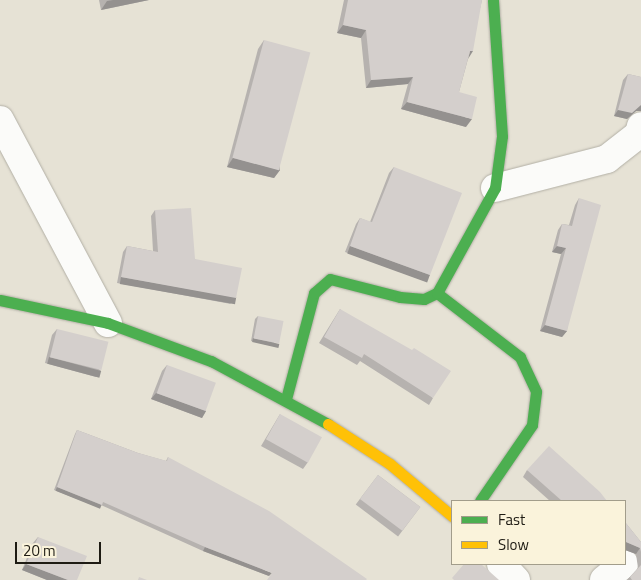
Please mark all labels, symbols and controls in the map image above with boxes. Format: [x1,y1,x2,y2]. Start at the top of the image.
legend [451,500,626,565]
text: Fast [498,508,525,531]
scale bar [18,532,104,564]
text: Slow [498,533,529,556]
text: 20 m [23,539,56,562]

